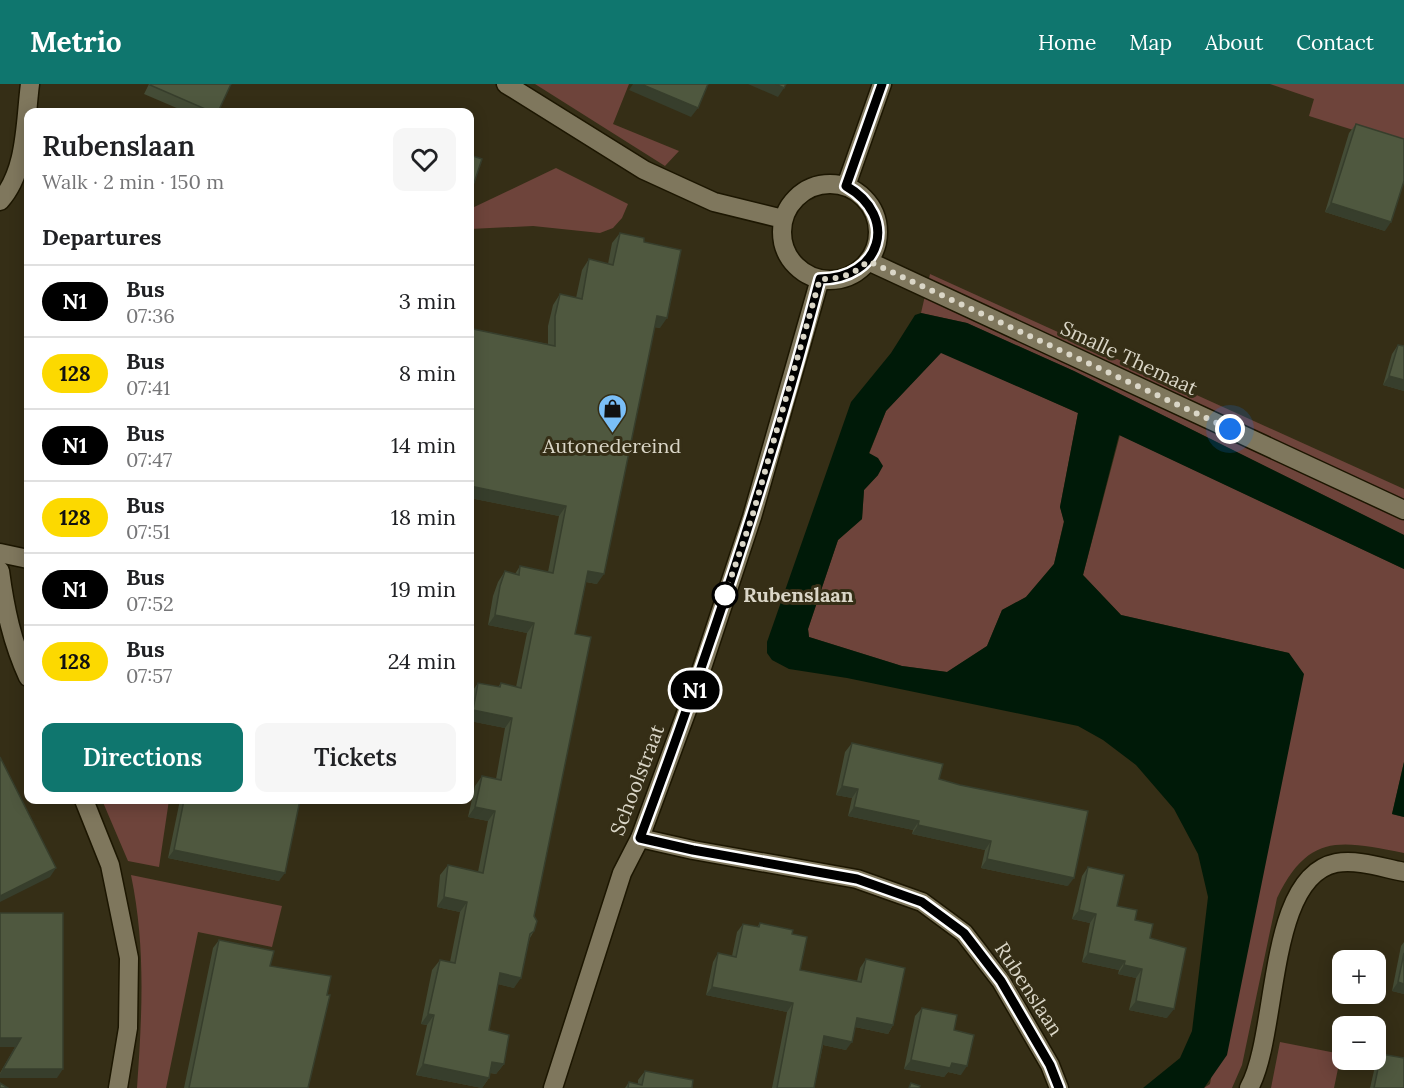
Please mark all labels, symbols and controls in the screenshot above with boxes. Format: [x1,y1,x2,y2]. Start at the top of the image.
text: Metrio [30,24,122,60]
text: Home [1038,29,1096,56]
text: Map [1129,29,1172,56]
text: About [1205,29,1263,56]
text: Contact [1296,29,1374,56]
text: Rubenslaan [42,128,195,164]
button: heart [393,128,456,191]
text: Walk · 2 min · 150 m [42,169,224,194]
text: Departures [42,223,161,251]
text: Bus [126,275,165,303]
text: 3 min [399,287,456,315]
text: N1 [63,288,87,315]
text: 07:36 [126,303,175,328]
street label: Smalle Themaat [1057,315,1202,400]
text: Bus [126,347,165,375]
text: 8 min [399,359,456,387]
text: 128 [59,360,91,387]
text: 07:41 [126,375,170,400]
shop icon: Autonedereind [596,392,628,434]
your location [1215,414,1245,444]
text: Bus [126,419,165,447]
text: 14 min [391,431,456,459]
text: N1 [63,432,87,459]
place label: Autonedereind [542,433,681,458]
text: 07:47 [126,447,172,472]
text: Bus [126,491,165,519]
text: 18 min [391,503,456,531]
text: 128 [59,504,91,531]
text: 07:51 [126,519,170,544]
text: Bus [126,563,165,591]
text: 19 min [390,575,456,603]
text: N1 [63,576,87,603]
marker: Rubenslaan [712,582,738,608]
place label: Rubenslaan [743,582,854,607]
text: 07:52 [126,591,174,616]
text: Bus [126,635,165,663]
text: 24 min [388,647,456,675]
text: 128 [59,648,91,675]
text: 07:57 [126,663,172,688]
line badge: N1 [668,670,722,710]
text: N1 [683,677,707,704]
street label: Schoolstraat [604,721,669,839]
button: Directions [42,723,243,792]
button: Tickets [255,723,456,792]
street label: Rubenslaan [990,937,1069,1040]
map controls [1332,950,1386,1070]
button: + [1332,950,1386,1004]
button: − [1332,1016,1386,1070]

